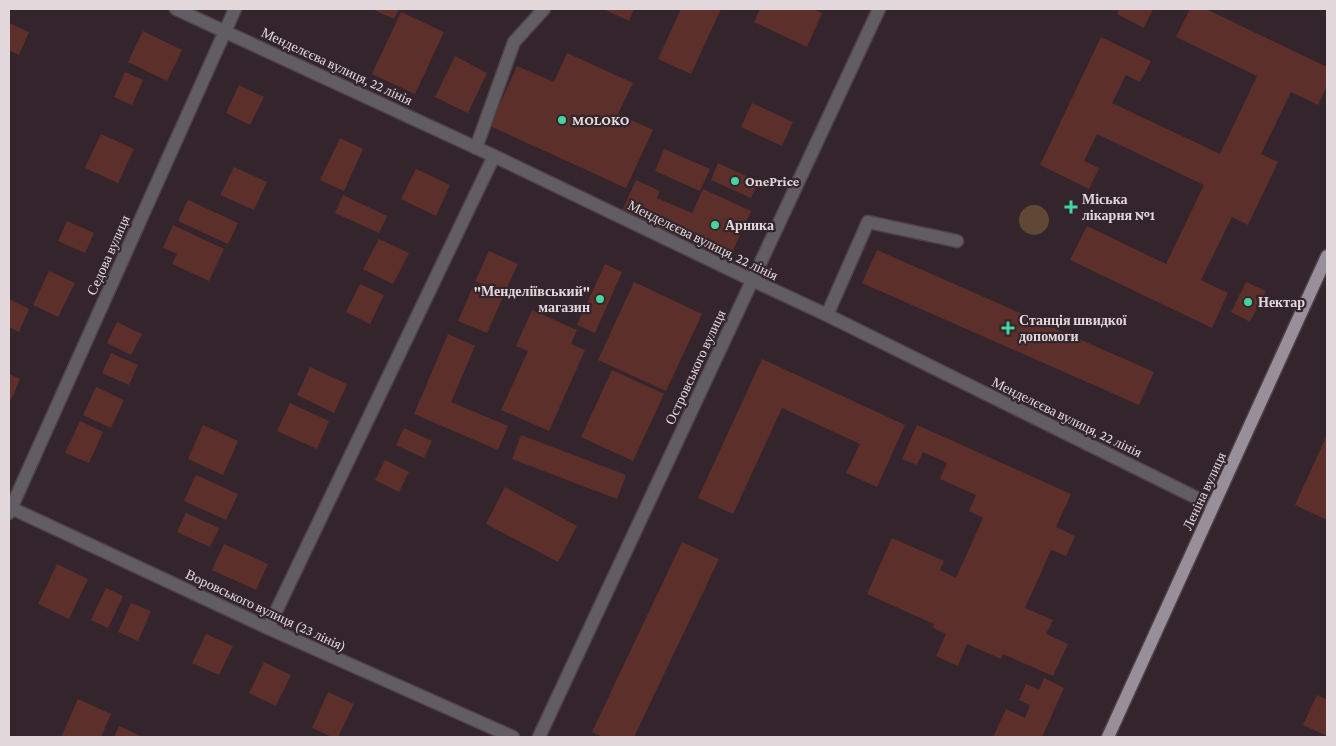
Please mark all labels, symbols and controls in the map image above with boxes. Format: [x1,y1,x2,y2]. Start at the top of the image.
street label: Менделєєва вулиця, 22 лінія [259,24,416,108]
place label: MOLOKO [572,112,630,128]
marker: MOLOKO [556,114,568,126]
place label: OnePrice [745,173,800,189]
marker: OnePrice [729,175,741,187]
place label: Міська лікарня №1 [1082,191,1155,223]
street label: Менделєєва вулиця, 22 лінія [625,197,781,284]
marker: Міська лікарня №1 [1064,200,1078,214]
street label: Седова вулиця [83,212,133,297]
place label: Арника [725,217,774,233]
marker: Арника [709,219,721,231]
place label: "Менделіївський" магазин [474,283,590,315]
marker: "Менделіївський" магазин [594,293,606,305]
place label: Нектар [1258,294,1305,310]
marker: Нектар [1242,296,1254,308]
street label: Островського вулиця [661,307,729,427]
place label: Станція швидкої допомоги [1019,312,1127,344]
marker: Станція швидкої допомоги [1001,321,1015,335]
street label: Менделєєва вулиця, 22 лінія [989,374,1145,461]
street label: Леніна вулиця [1179,449,1229,533]
street label: Воровського вулиця (23 лiнiя) [183,566,349,655]

